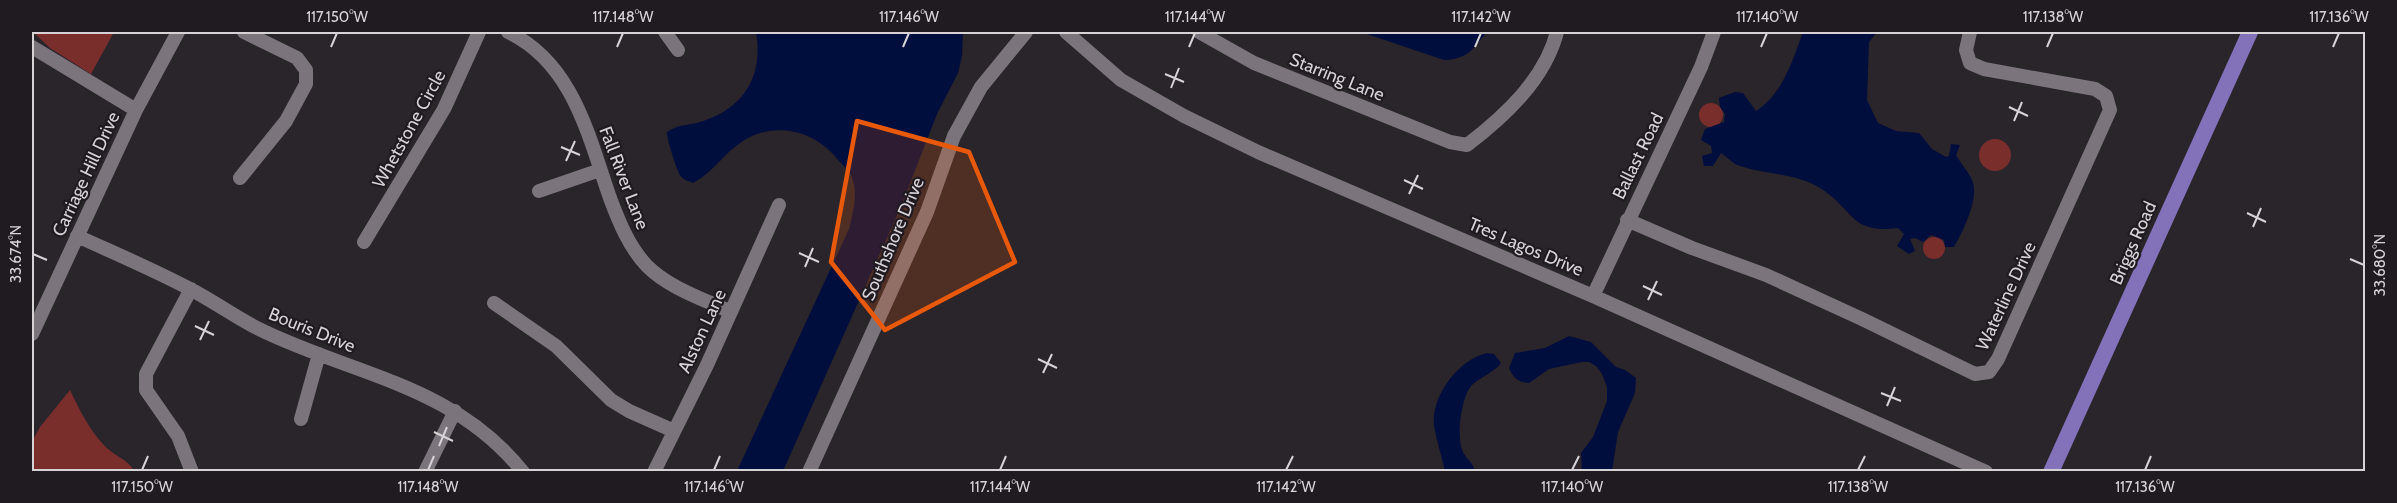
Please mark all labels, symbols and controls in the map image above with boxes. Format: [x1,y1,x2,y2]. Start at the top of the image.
text: 117.150°W [306,8,369,26]
text: 117.148°W [593,8,654,26]
text: 117.146°W [879,8,940,26]
text: 117.144°W [1165,8,1226,26]
text: 117.142°W [1451,8,1512,26]
text: 117.140°W [1736,8,1799,26]
text: 117.138°W [2023,8,2084,26]
text: 117.136°W [2309,8,2370,26]
street label: Starring Lane [1286,48,1388,106]
street label: Whetstone Circle [368,66,450,192]
street label: Carriage Hill Drive [47,108,125,240]
street label: Ballast Road [1608,109,1668,203]
street label: Fall River Lane [594,123,654,233]
street label: Southshore Drive [857,174,929,304]
street label: Briggs Road [2105,198,2161,288]
street label: Tres Lagos Drive [1465,213,1587,281]
text: 33.674°N [7,225,25,283]
text: 33.680°N [2371,234,2389,296]
street label: Waterline Drive [1971,238,2041,354]
street label: Alston Lane [673,286,731,376]
street label: Bouris Drive [265,303,359,357]
text: 117.150°W [111,478,174,496]
text: 117.148°W [398,478,459,496]
text: 117.146°W [684,478,745,496]
text: 117.144°W [970,478,1031,496]
text: 117.142°W [1256,478,1317,496]
text: 117.140°W [1541,478,1604,496]
text: 117.138°W [1828,478,1889,496]
text: 117.136°W [2115,478,2176,496]

